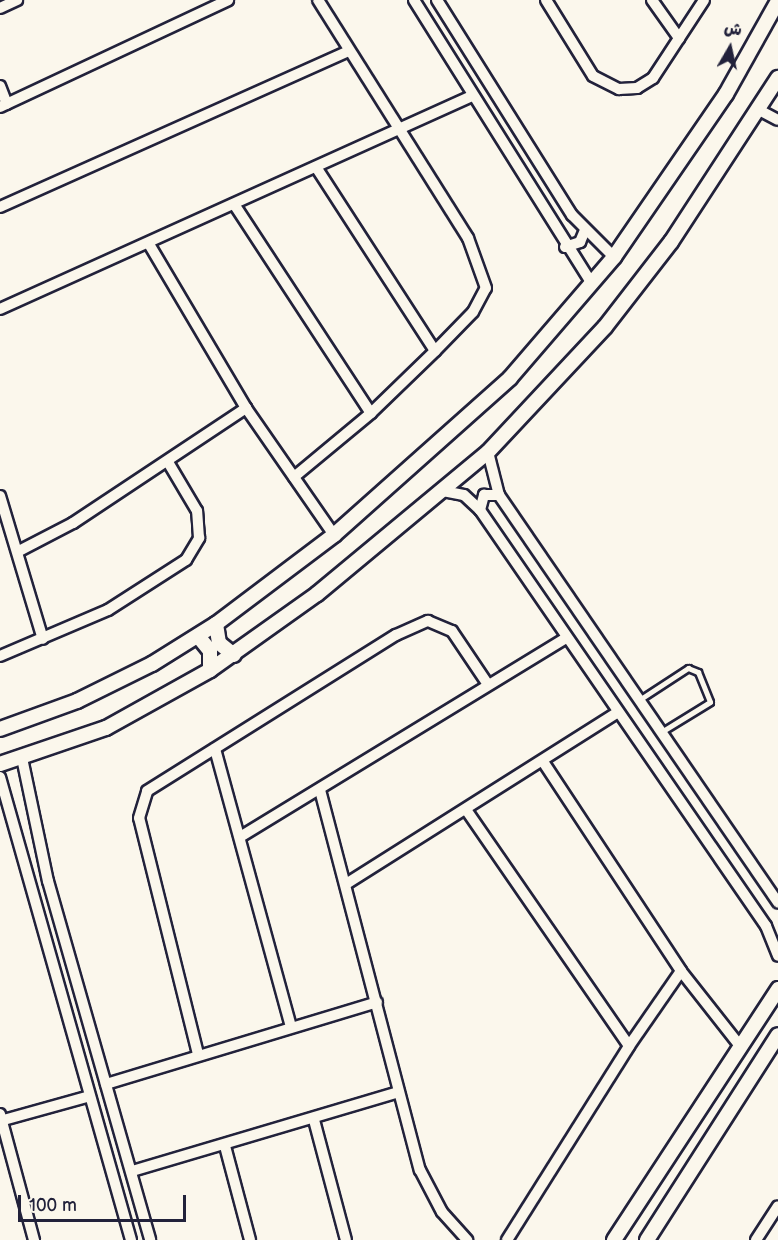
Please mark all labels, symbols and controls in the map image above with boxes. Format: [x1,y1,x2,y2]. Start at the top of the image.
north arrow [700,18,760,78]
text: ش [723,19,743,40]
scale bar [21,1183,189,1221]
text: 100 m [29,1195,77,1216]

